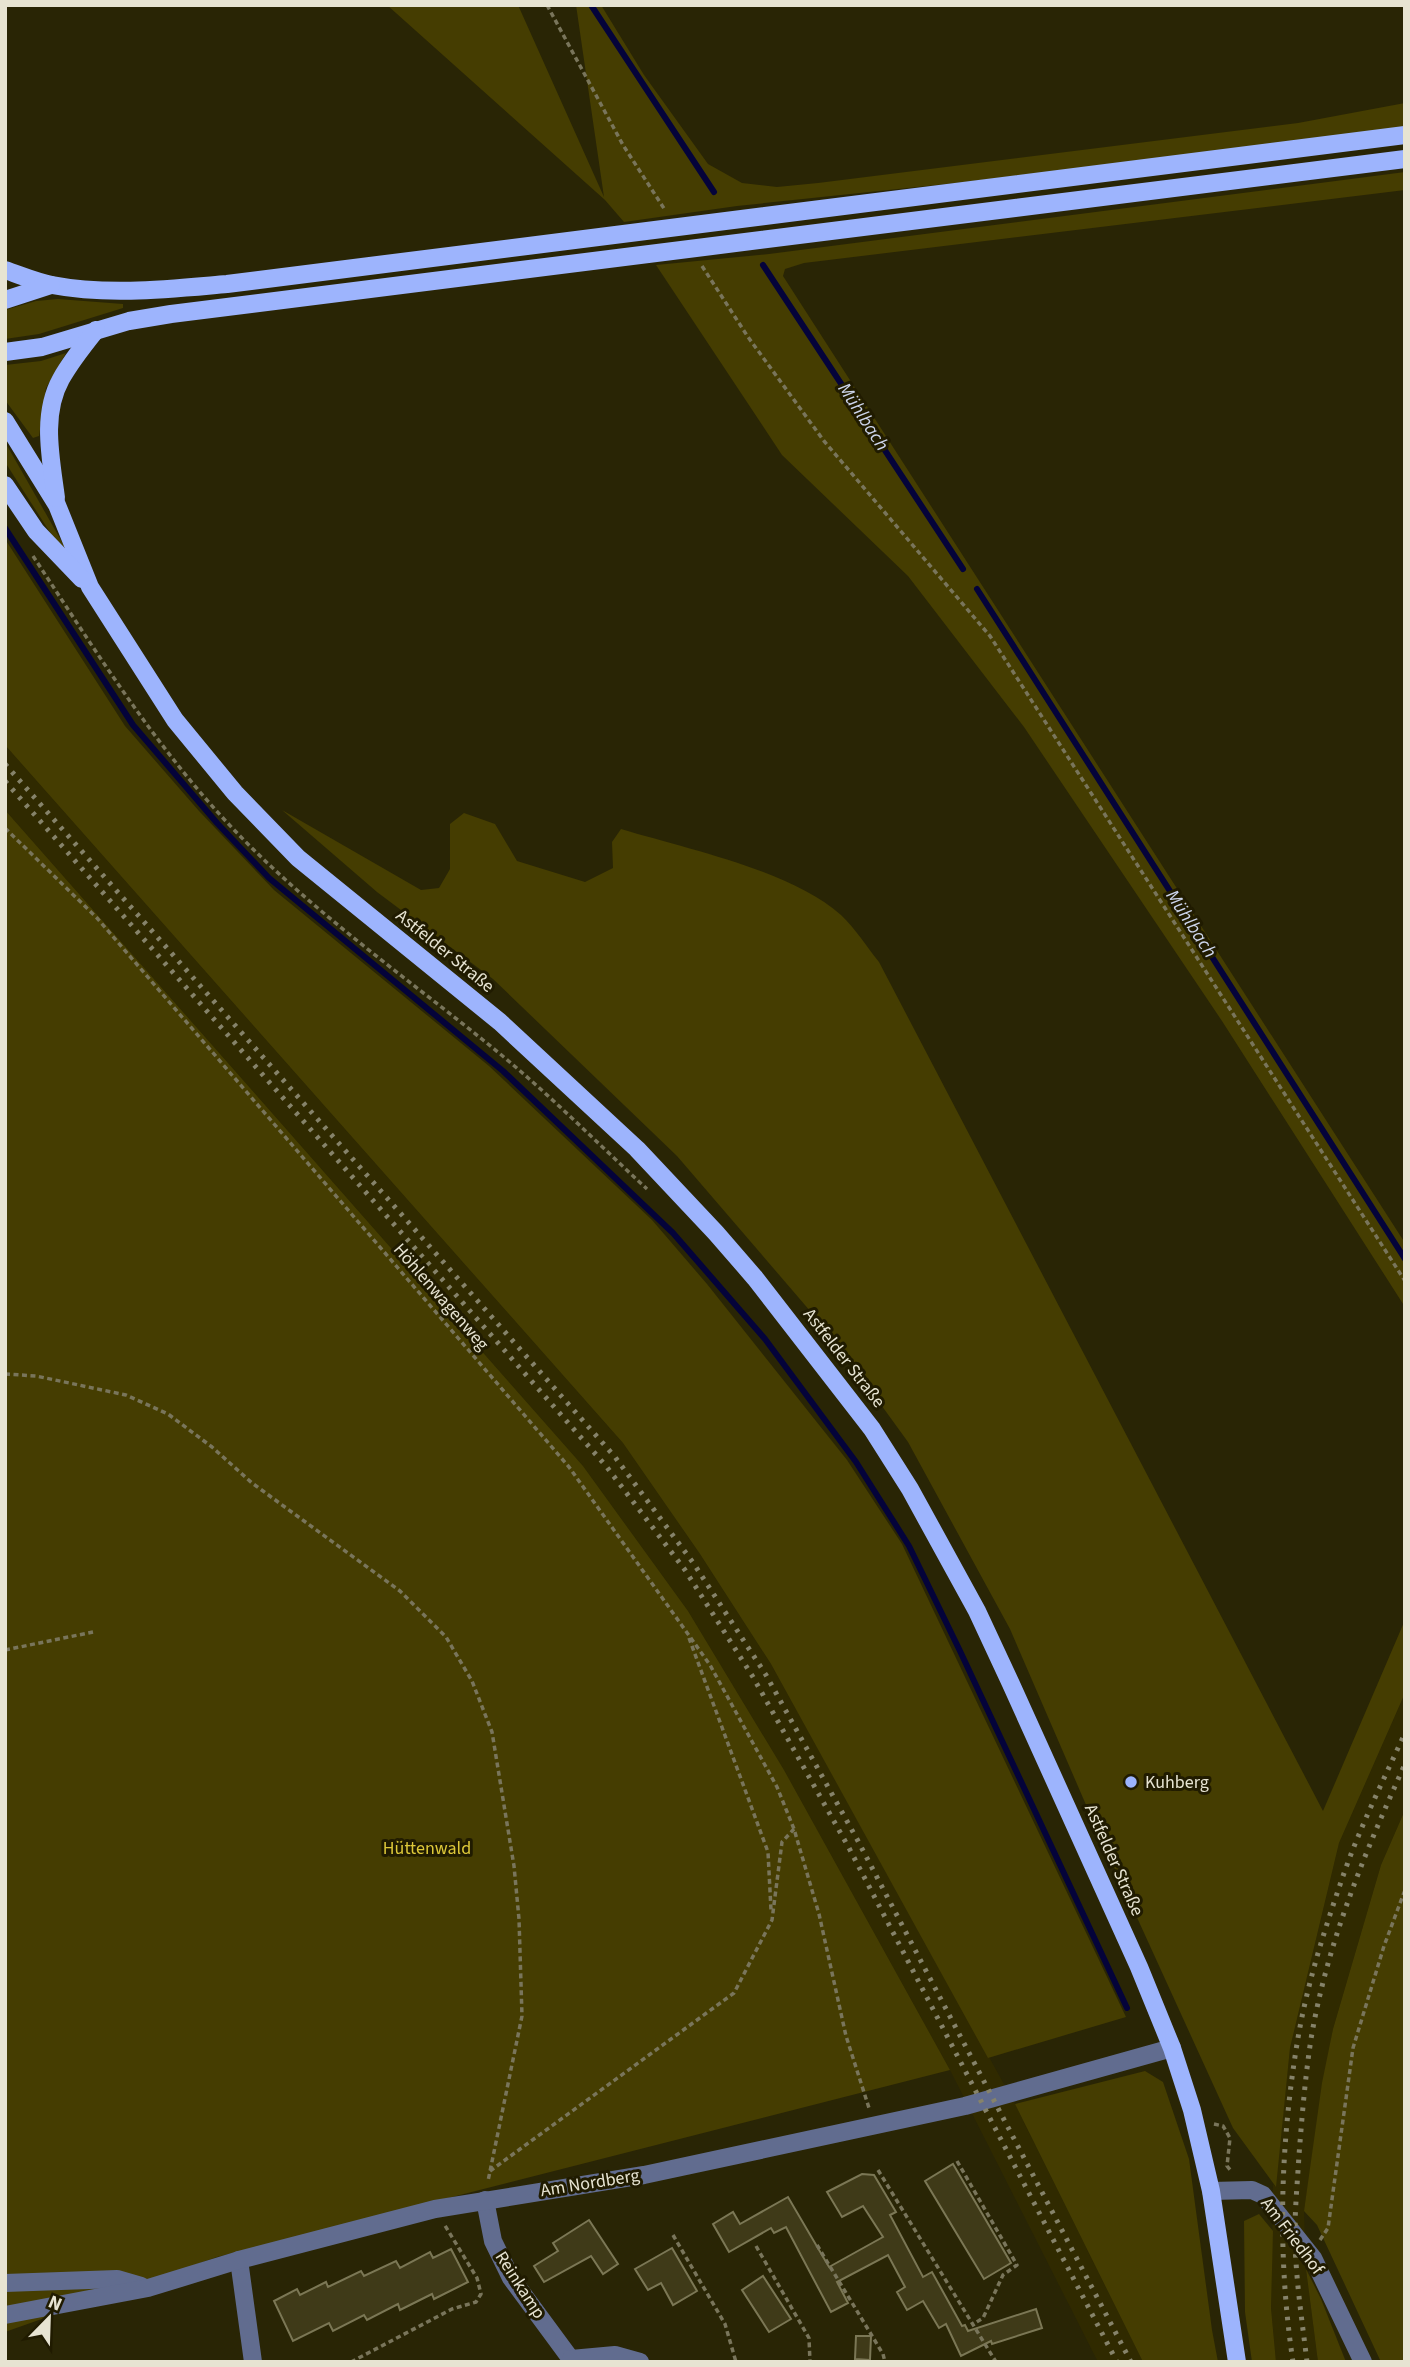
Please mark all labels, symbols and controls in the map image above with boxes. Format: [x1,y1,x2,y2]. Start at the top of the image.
water label: Mühlbach [831,378,895,456]
water label: Mühlbach [1159,885,1223,963]
street label: Astfelder Straße [390,903,500,999]
street label: Höhlenwagenweg [387,1238,495,1356]
street label: Astfelder Straße [797,1303,891,1413]
place label: Kuhberg [1145,1770,1209,1795]
marker: Kuhberg [1123,1774,1139,1790]
street label: Astfelder Straße [1078,1800,1150,1920]
park label: Hüttenwald [383,1836,471,1861]
street label: Am Nordberg [539,2163,641,2203]
street label: Am Friedhof [1255,2192,1330,2281]
street label: Reinkamp [489,2246,551,2324]
north arrow [14,2283,84,2353]
text: N [44,2289,66,2319]

